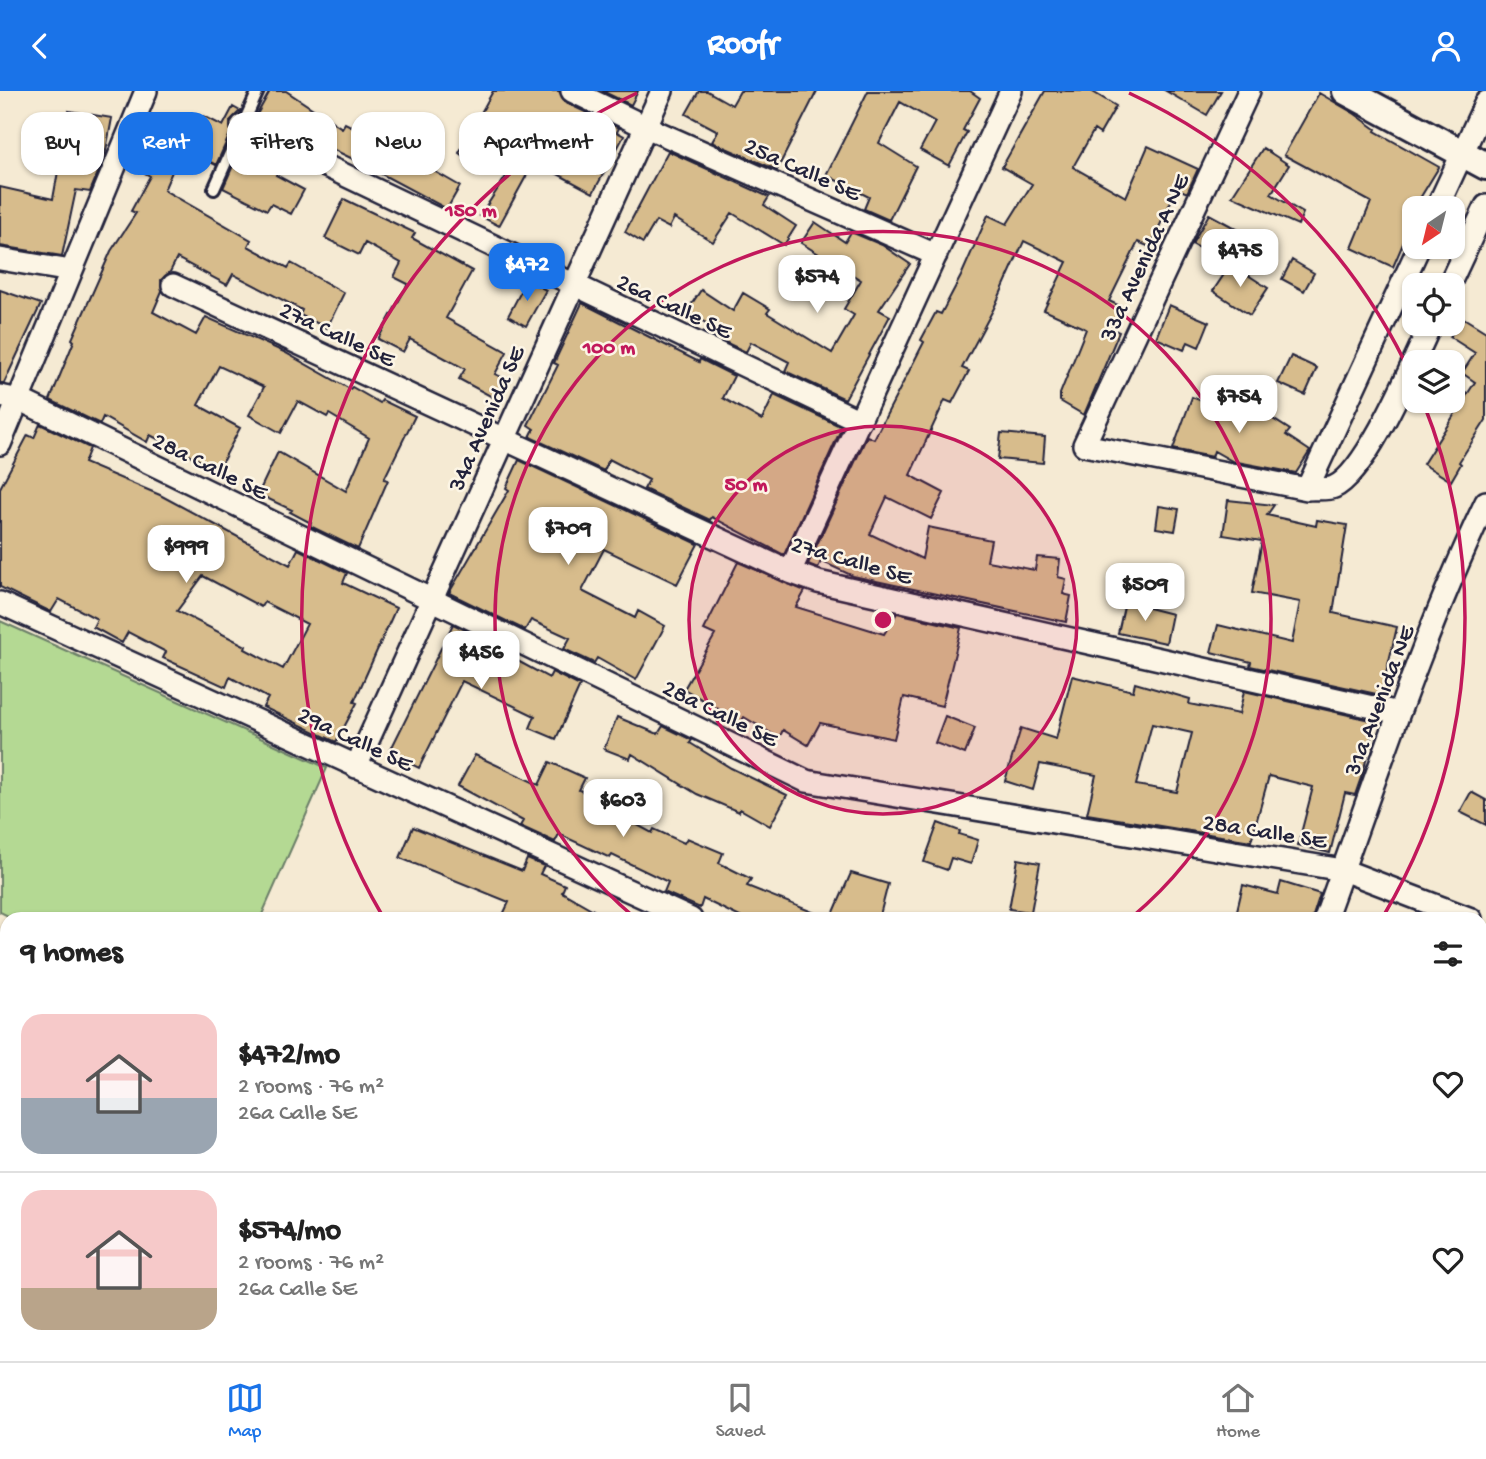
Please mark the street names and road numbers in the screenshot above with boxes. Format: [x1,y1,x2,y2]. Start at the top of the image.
street label: 25a Calle SE [739,133,865,210]
street label: 33a Avenida A NE [1094,169,1198,348]
street label: 26a Calle SE [611,269,737,348]
street label: 27a Calle SE [274,297,400,376]
street label: 34a Avenida SE [443,341,534,497]
street label: 28a Calle SE [147,428,273,509]
street label: 27a Calle SE [787,531,916,594]
street label: 31a Avenida NE [1339,621,1424,781]
street label: 28a Calle SE [657,675,783,756]
street label: 29a Calle SE [292,702,418,781]
street label: 28a Calle SE [1200,809,1329,858]

